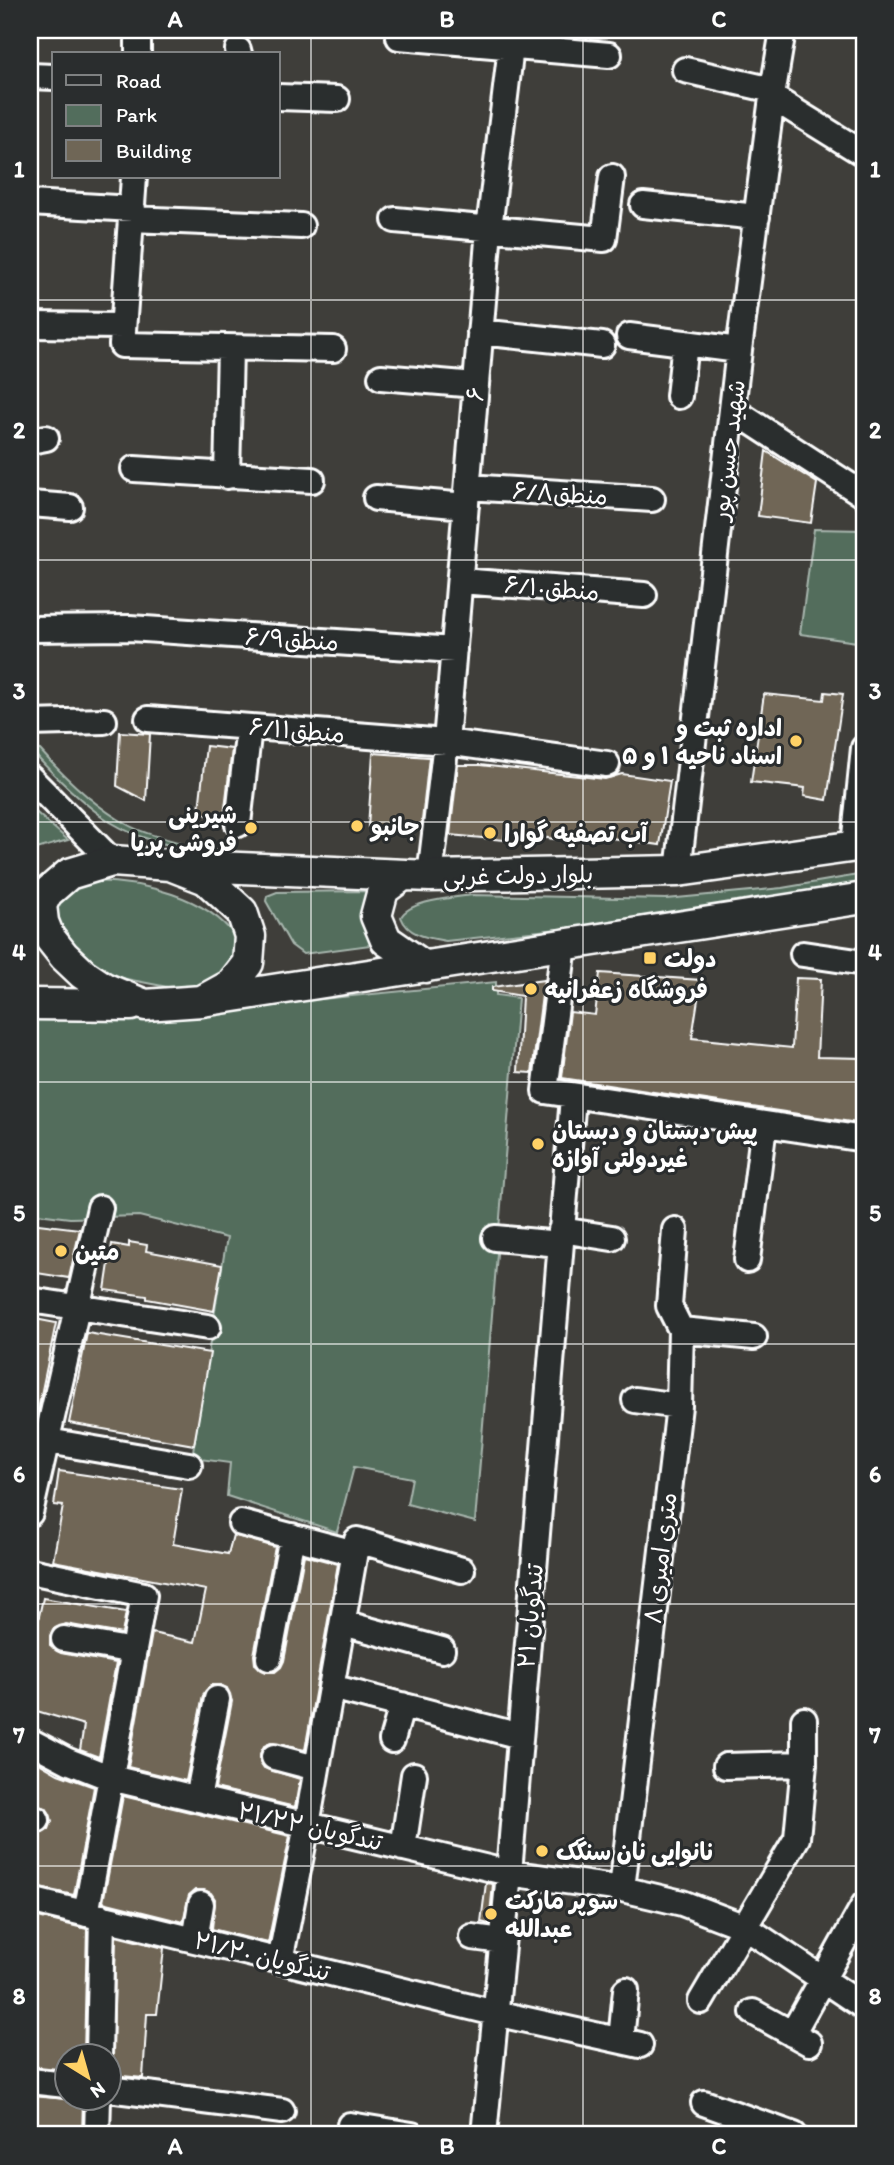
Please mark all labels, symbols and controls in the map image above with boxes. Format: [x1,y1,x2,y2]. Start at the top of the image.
text: A [167,5,183,33]
text: B [440,5,455,33]
text: C [712,5,727,33]
legend [52,52,280,178]
text: Road [116,68,162,93]
text: Park [116,102,158,127]
text: Building [116,138,192,163]
text: 1 [14,155,25,183]
text: 1 [870,155,881,183]
street label: شهید حسن پور [705,378,752,524]
street label: ۶ [460,385,490,403]
text: 2 [13,416,26,444]
text: 2 [869,416,882,444]
street label: منطق۶/۸ [511,475,609,511]
street label: منطق۶/۱۰ [503,569,601,607]
street label: منطق۶/۹ [244,621,340,657]
text: 3 [13,677,26,705]
text: 3 [869,677,882,705]
street label: منطق۶/۱۱ [248,711,346,749]
place label: اداره ثبت و اسناد ناحیه ۱ و ۵ [622,713,782,770]
marker: اداره ثبت و اسناد ناحیه ۱ و ۵ [788,733,804,749]
place label: شیرینی فروشی پریا [130,800,237,858]
place label: جانبو [369,812,420,842]
marker: جانبو [349,818,365,834]
place label: آب تصفیه گوارا [504,819,649,850]
marker: شیرینی فروشی پریا [243,820,259,836]
marker: آب تصفیه گوارا [482,825,498,841]
street label: بلوار دولت غربی [442,859,594,892]
text: 4 [12,938,26,966]
text: 4 [868,938,882,966]
place label: دولت [664,944,716,973]
marker: دولت [642,950,658,966]
place label: فروشگاه زعفرانیه [545,975,708,1004]
marker: فروشگاه زعفرانیه [523,981,539,997]
place label: پیش دبستان و دبستان غیردولتی آوازه [552,1116,757,1174]
marker: پیش دبستان و دبستان غیردولتی آوازه [530,1136,546,1152]
text: 5 [13,1199,25,1227]
text: 5 [869,1199,881,1227]
place label: متین [75,1237,119,1266]
marker: متین [53,1243,69,1259]
text: 6 [13,1460,25,1488]
text: 6 [869,1460,881,1488]
street label: ۸ متری امیری [638,1491,682,1625]
street label: ۲۱ تندگویان [511,1561,549,1670]
text: 7 [12,1721,25,1749]
text: 7 [868,1721,881,1749]
street label: ۲۱/۲۲ تندگویان [235,1795,386,1857]
place label: نانوایی نان سنگک [556,1837,715,1867]
marker: نانوایی نان سنگک [534,1843,550,1859]
place label: سوپر مارکت عبدالله [505,1886,618,1943]
marker: سوپر مارکت عبدالله [483,1906,499,1922]
street label: ۲۱/۲۰ تندگویان [191,1925,334,1987]
text: 8 [13,1982,26,2010]
text: 8 [869,1982,882,2010]
north arrow [52,2042,122,2112]
text: N [86,2077,110,2103]
text: A [167,2132,183,2160]
text: B [440,2132,455,2160]
text: C [712,2132,727,2160]

